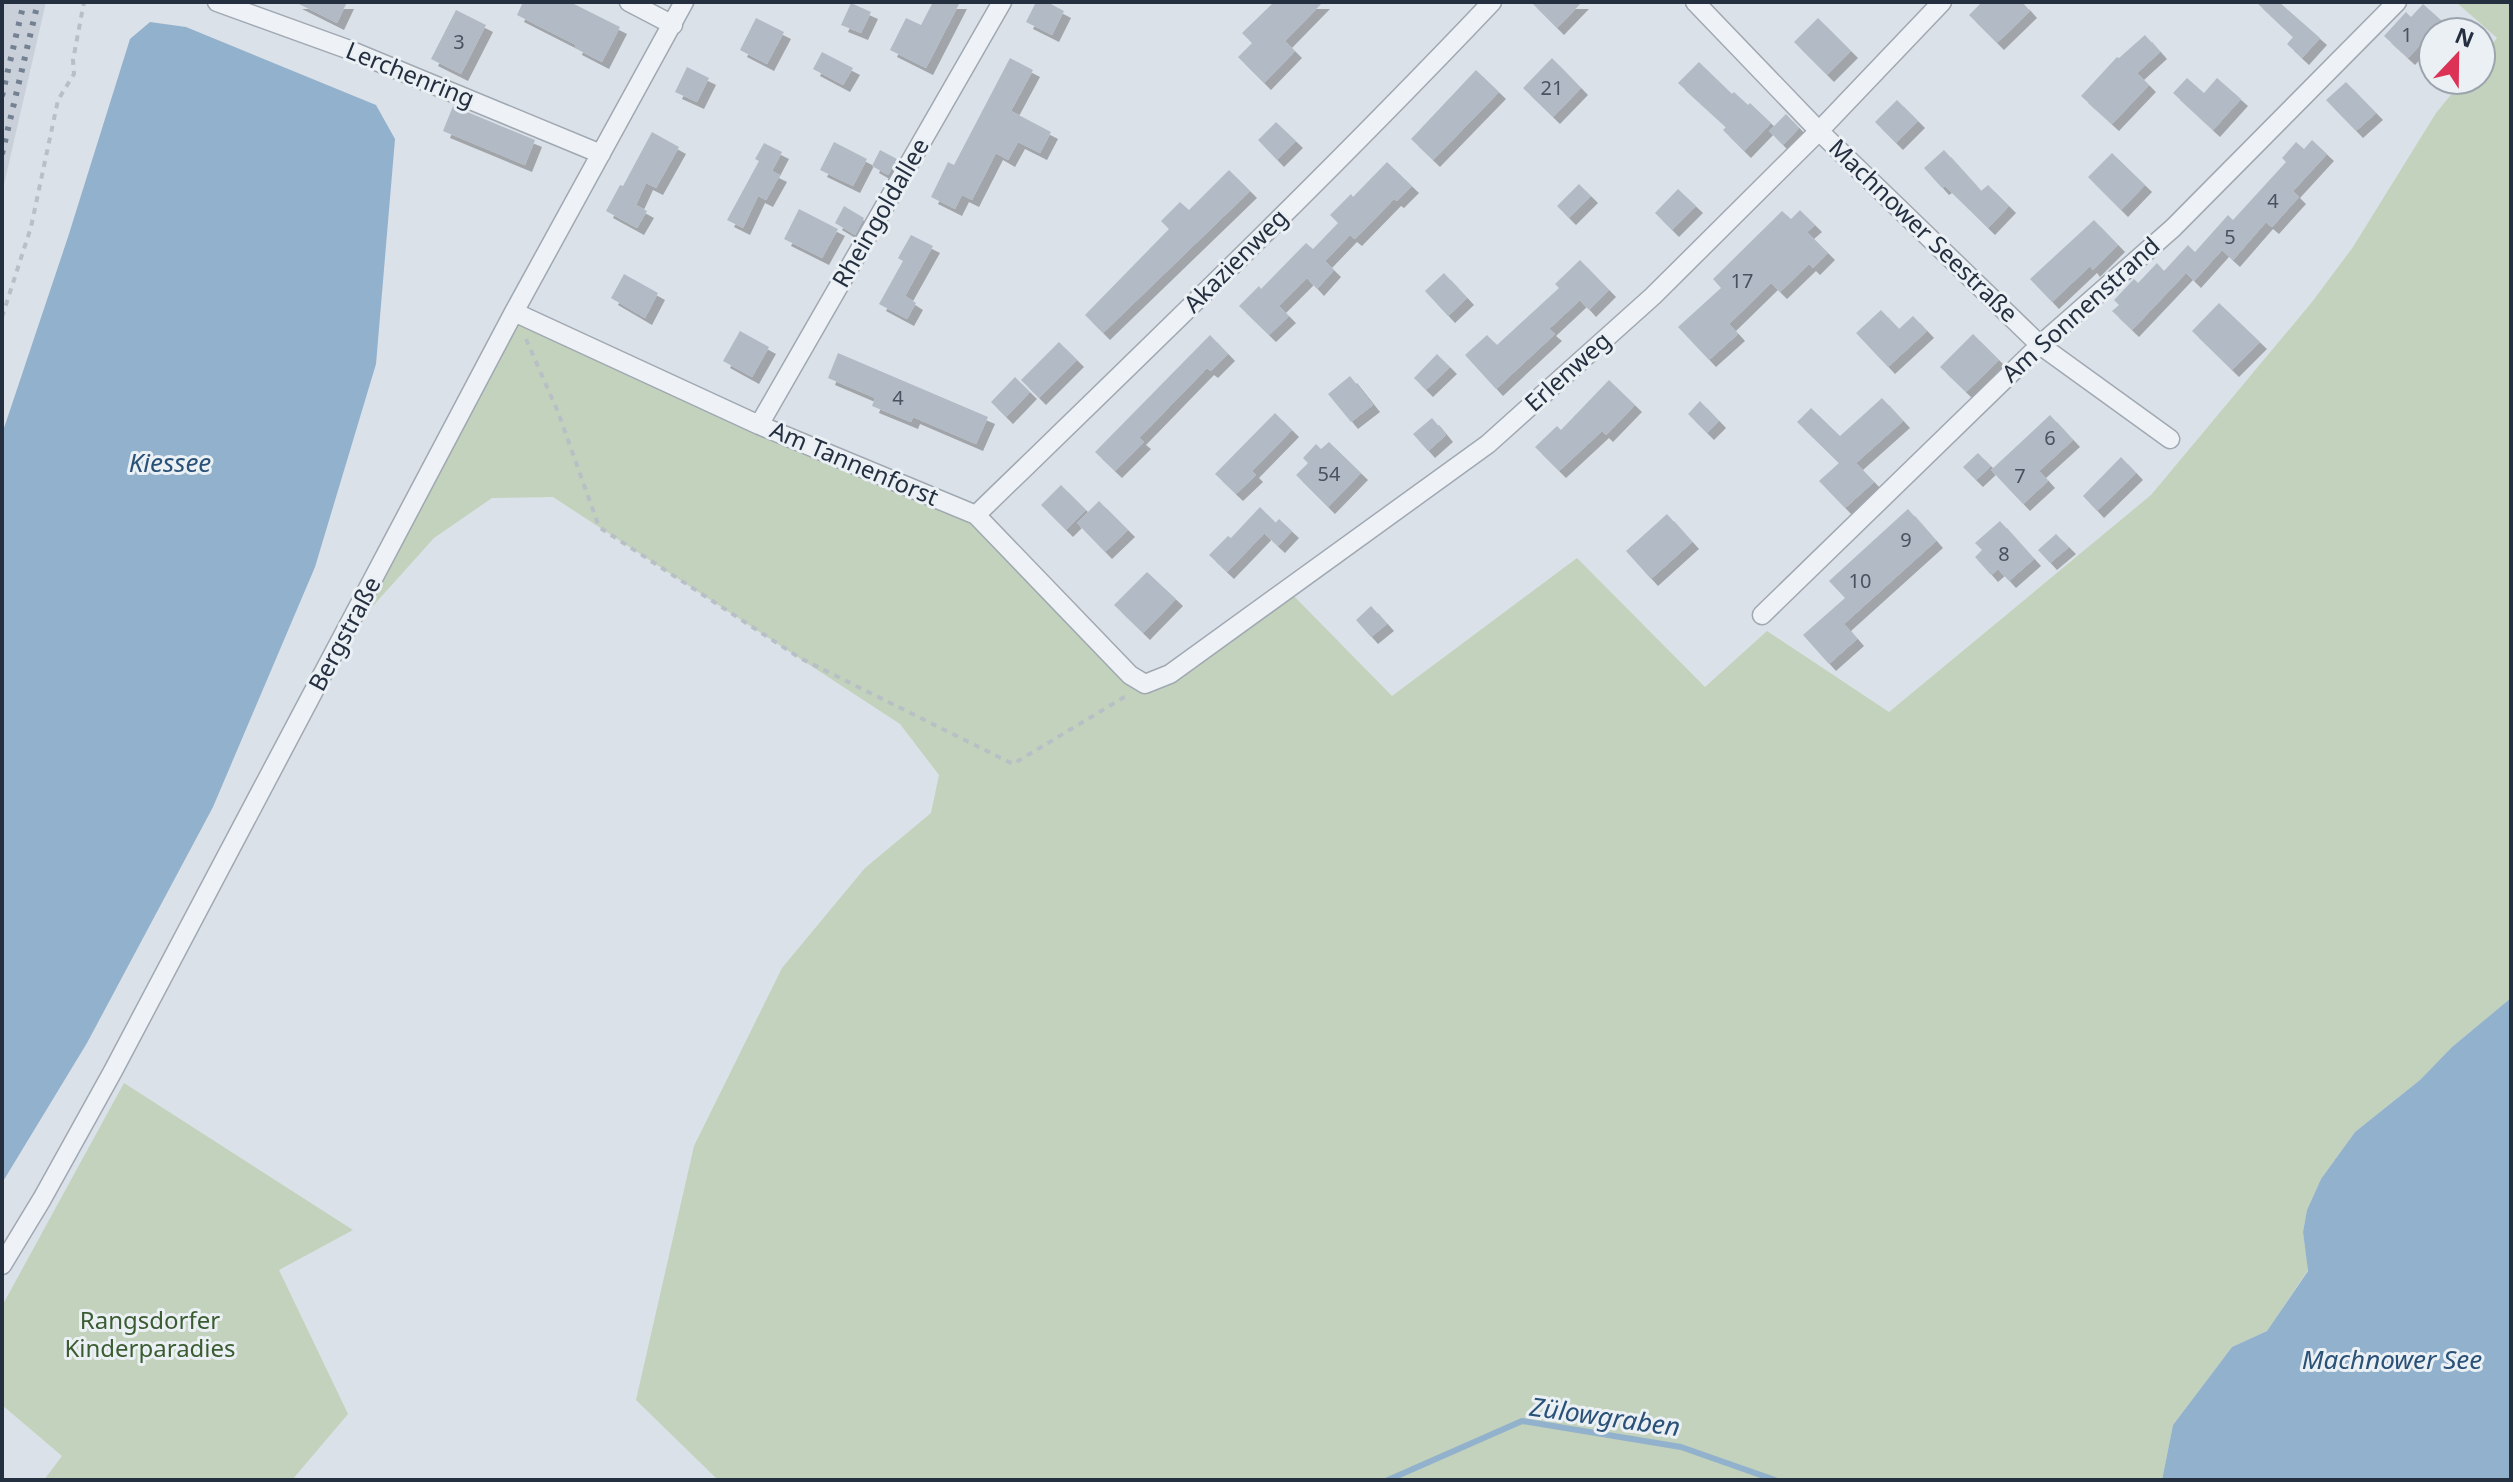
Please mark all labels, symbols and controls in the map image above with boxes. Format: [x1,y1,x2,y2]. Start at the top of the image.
north arrow [2417,16,2497,96]
text: N [2451,19,2479,54]
house number: 1 [2401,21,2413,48]
house number: 3 [453,28,465,55]
street label: Lerchenring [341,33,480,114]
house number: 21 [1541,74,1563,101]
street label: Rheingoldallee [824,131,936,293]
street label: Machnower Seestraße [1822,131,2026,329]
house number: 4 [2267,187,2279,214]
street label: Akazienweg [1176,201,1294,319]
house number: 5 [2224,223,2236,250]
street label: Am Sonnenstrand [1994,229,2166,389]
house number: 17 [1731,267,1753,294]
street label: Erlenweg [1517,323,1617,418]
house number: 4 [892,384,904,411]
street label: Am Tannenforst [765,412,944,513]
house number: 6 [2044,424,2056,451]
water label: Kiessee [129,444,211,480]
house number: 54 [1318,460,1341,487]
house number: 7 [2014,462,2026,489]
house number: 9 [1900,526,1912,553]
house number: 8 [1998,540,2010,567]
house number: 10 [1849,567,1871,594]
street label: Bergstraße [300,570,388,696]
park label: Rangsdorfer Kinderparadies [64,1303,236,1364]
water label: Machnower See [2302,1341,2482,1377]
water label: Zülowgraben [1527,1388,1683,1444]

